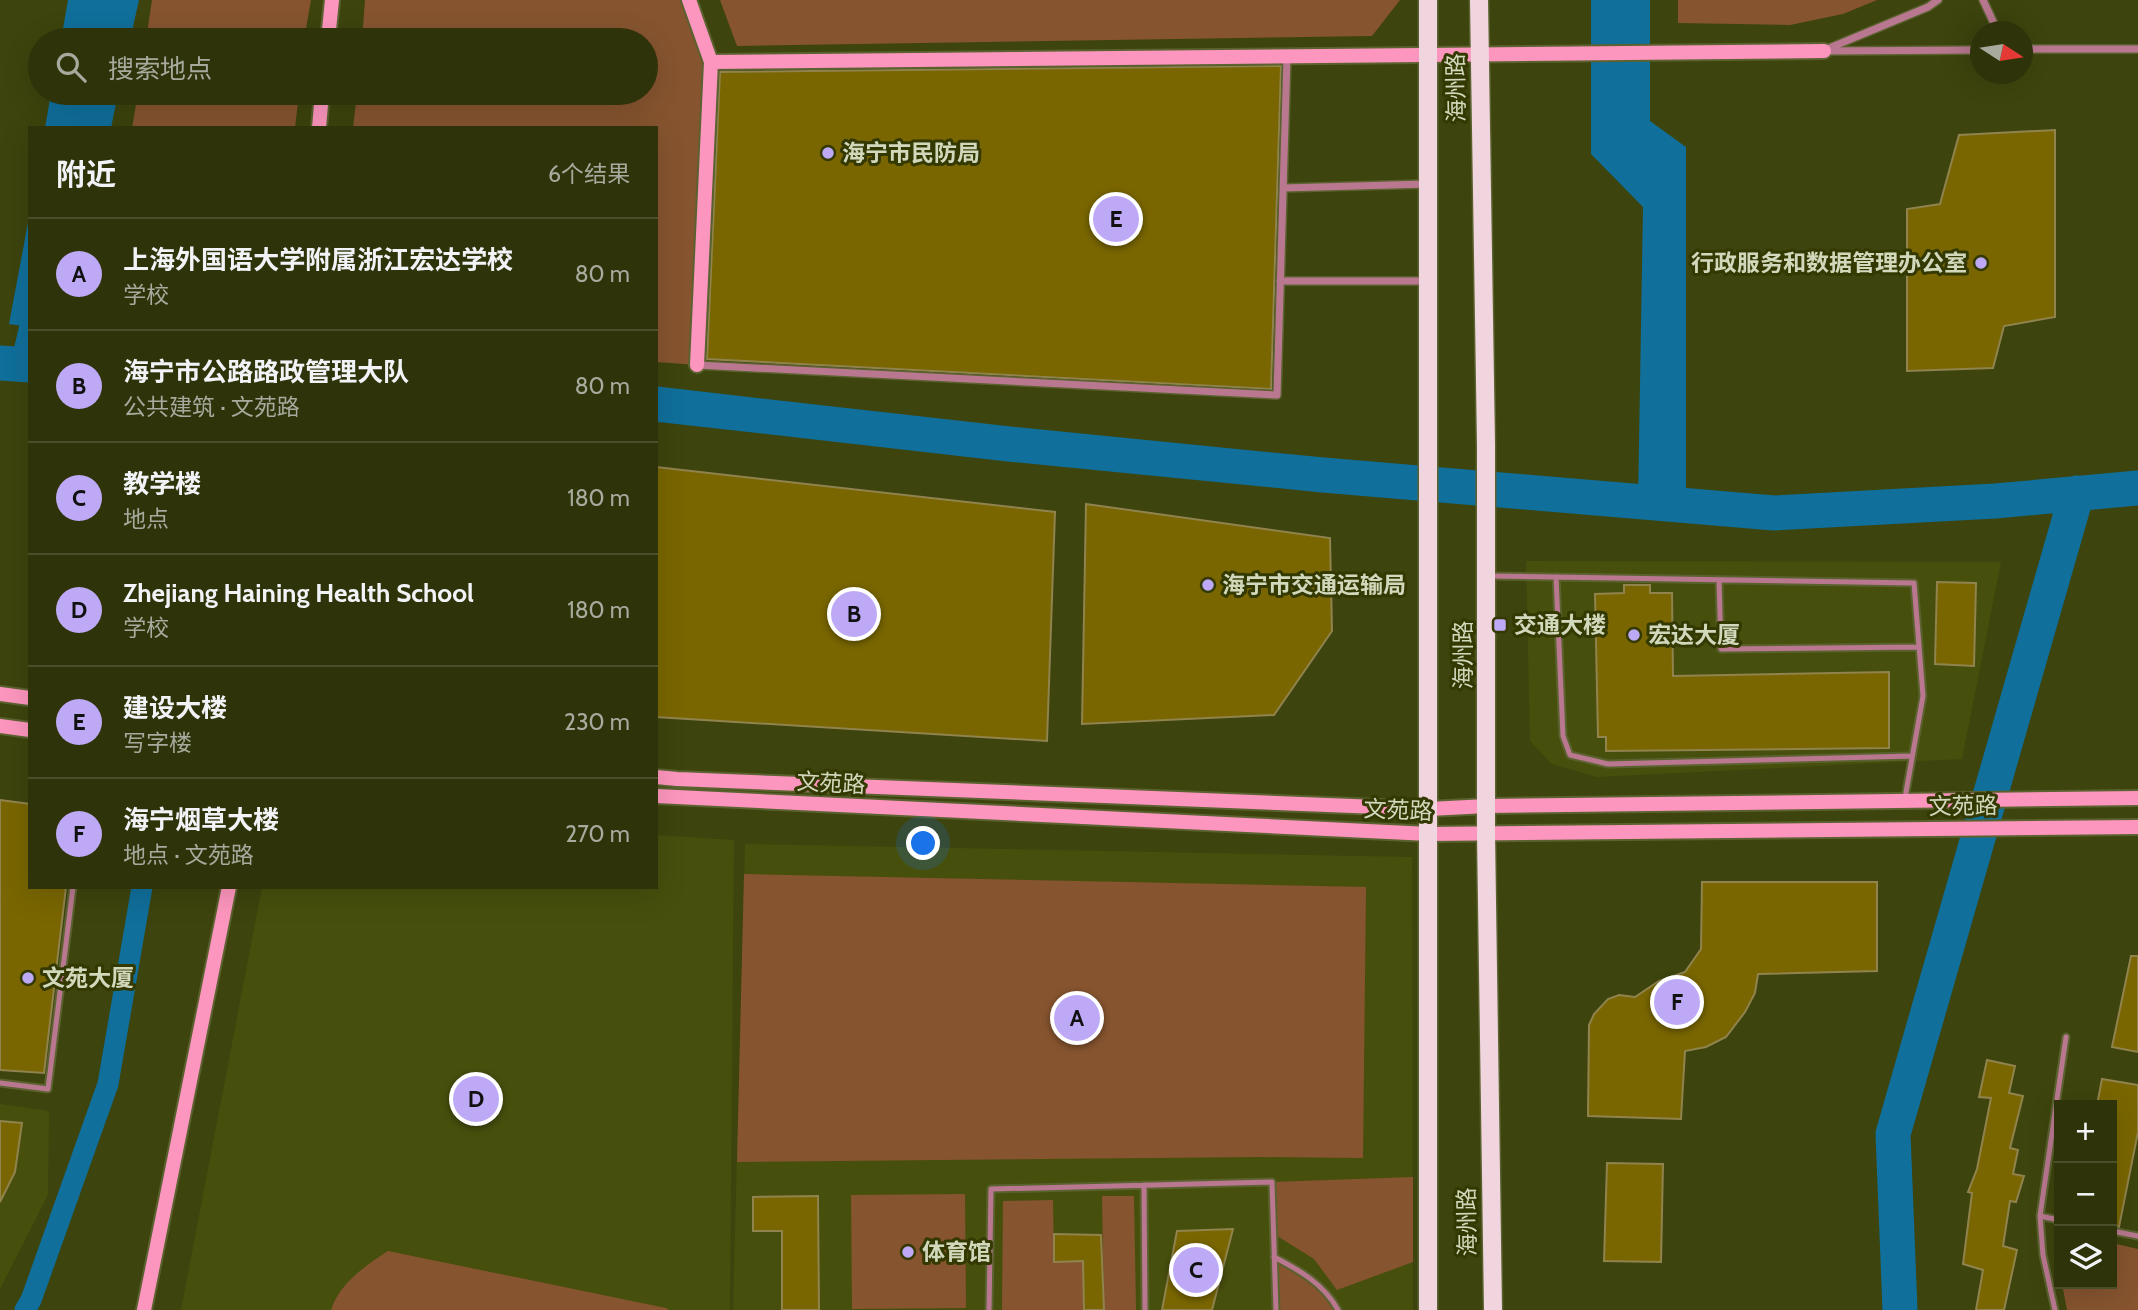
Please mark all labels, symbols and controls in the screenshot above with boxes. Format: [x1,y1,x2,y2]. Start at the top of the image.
north arrow [1970,21,2033,84]
search box [28,28,658,105]
icon: search [52,48,90,86]
text: 搜索地点 [108,53,212,85]
street label: 海州路 [1441,53,1471,123]
place label: 海宁市民防局 [842,139,980,167]
marker: 海宁市民防局 [820,145,836,161]
text: 附近 [56,156,116,193]
text: 6个结果 [548,160,630,188]
pin: E [1093,193,1139,245]
text: 上海外国语大学附属浙江宏达学校 [123,244,513,276]
place label: 行政服务和数据管理办公室 [1691,249,1967,277]
marker: 行政服务和数据管理办公室 [1973,255,1989,271]
text: A [72,260,86,288]
text: 80 m [575,260,630,288]
text: 学校 [123,281,169,309]
text: 海宁市公路路政管理大队 [123,356,409,388]
text: B [72,372,86,400]
text: 80 m [575,372,630,400]
text: 公共建筑 · 文苑路 [123,393,300,421]
text: 教学楼 [123,468,201,500]
text: C [72,484,86,512]
text: 180 m [567,484,630,512]
text: 地点 [123,505,169,533]
place label: 海宁市交通运输局 [1222,571,1406,599]
text: Zhejiang Haining Health School [123,577,474,609]
marker: 海宁市交通运输局 [1200,577,1216,593]
pin: B [831,588,877,640]
text: D [71,596,87,624]
text: 180 m [567,596,630,624]
place label: 交通大楼 [1514,611,1606,639]
text: 学校 [123,614,169,642]
marker: 交通大楼 [1492,617,1508,633]
street label: 海州路 [1449,621,1477,690]
place label: 宏达大厦 [1648,621,1740,649]
marker: 宏达大厦 [1626,627,1642,643]
text: 建设大楼 [123,692,227,724]
text: E [72,708,86,736]
text: 230 m [564,708,630,736]
text: 写字楼 [123,729,192,757]
street label: 文苑路 [796,767,866,799]
street label: 文苑路 [1928,791,1998,821]
street label: 文苑路 [1363,795,1433,825]
text: 海宁烟草大楼 [123,804,279,836]
text: F [73,820,85,848]
text: 270 m [565,820,630,848]
your location [906,826,940,860]
text: 地点 · 文苑路 [123,841,254,869]
place label: 文苑大厦 [42,964,134,992]
marker: 文苑大厦 [20,970,36,986]
pin: F [1654,976,1700,1028]
pin: A [1054,992,1100,1044]
pin: D [453,1073,499,1125]
map controls [2054,1100,2117,1289]
button: + [2054,1100,2117,1163]
button: − [2054,1163,2117,1226]
street label: 海州路 [1452,1187,1482,1257]
button: layers [2054,1226,2117,1289]
place label: 体育馆 [922,1238,991,1266]
marker: 体育馆 [900,1244,916,1260]
pin: C [1173,1244,1219,1296]

